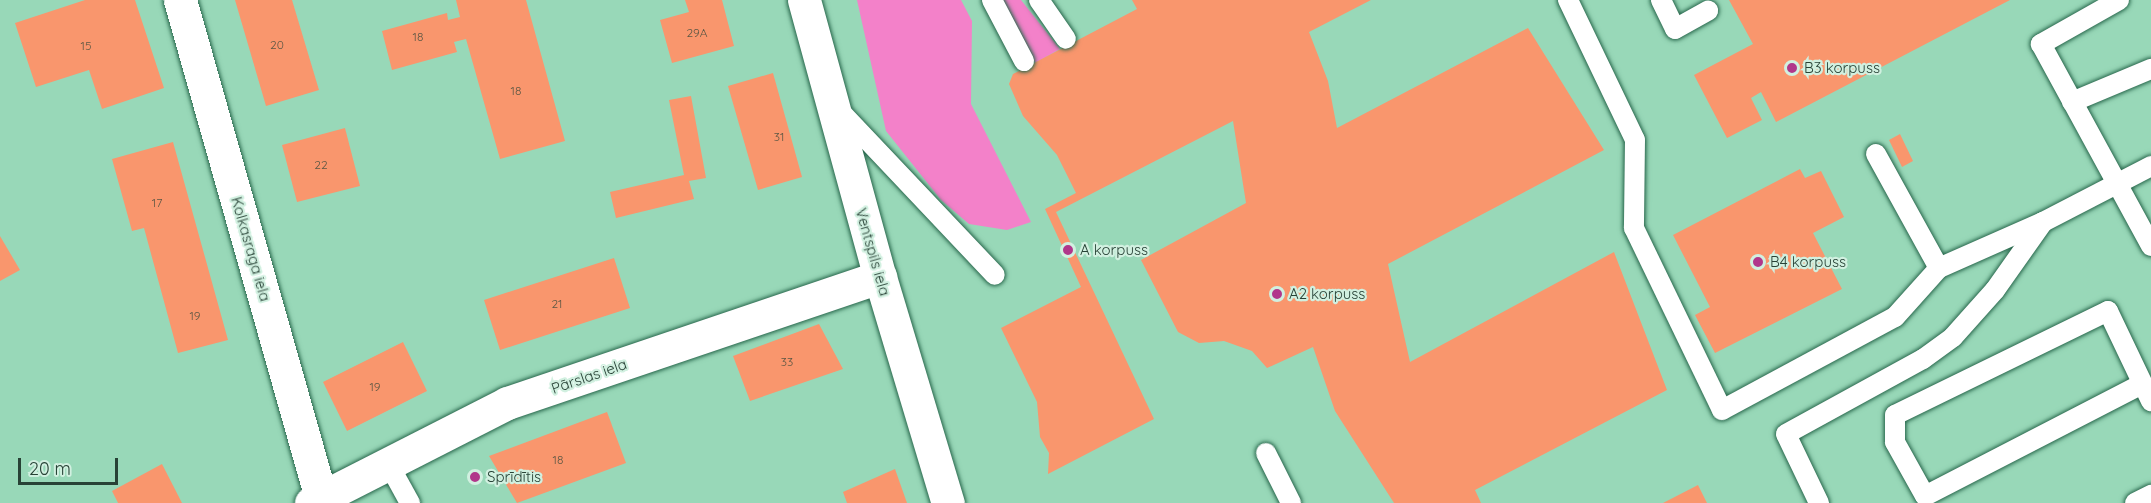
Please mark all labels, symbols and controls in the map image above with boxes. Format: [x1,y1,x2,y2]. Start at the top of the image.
house number: 29A [686,26,708,40]
house number: 18 [413,30,423,44]
house number: 20 [270,38,284,52]
house number: 15 [81,39,91,53]
place label: B3 korpuss [1804,59,1880,77]
marker: B3 korpuss [1785,61,1799,75]
house number: 18 [511,84,521,98]
house number: 31 [774,130,784,144]
house number: 22 [314,158,328,172]
street label: Kolkasraga iela [227,195,275,303]
house number: 17 [152,196,162,210]
street label: Ventspils iela [852,206,894,298]
place label: A korpuss [1080,241,1148,259]
marker: A korpuss [1061,243,1075,257]
place label: B4 korpuss [1770,253,1846,271]
marker: B4 korpuss [1751,255,1765,269]
place label: A2 korpuss [1289,285,1365,303]
marker: A2 korpuss [1270,287,1284,301]
house number: 21 [551,297,563,311]
house number: 19 [189,309,201,323]
street label: Pārslas iela [549,355,629,397]
house number: 33 [781,355,793,369]
house number: 19 [369,380,381,394]
scale bar [21,446,122,484]
house number: 18 [553,453,563,467]
text: 20 m [29,457,71,480]
place label: Sprīdītis [487,468,541,486]
marker: Sprīdītis [468,470,482,484]

